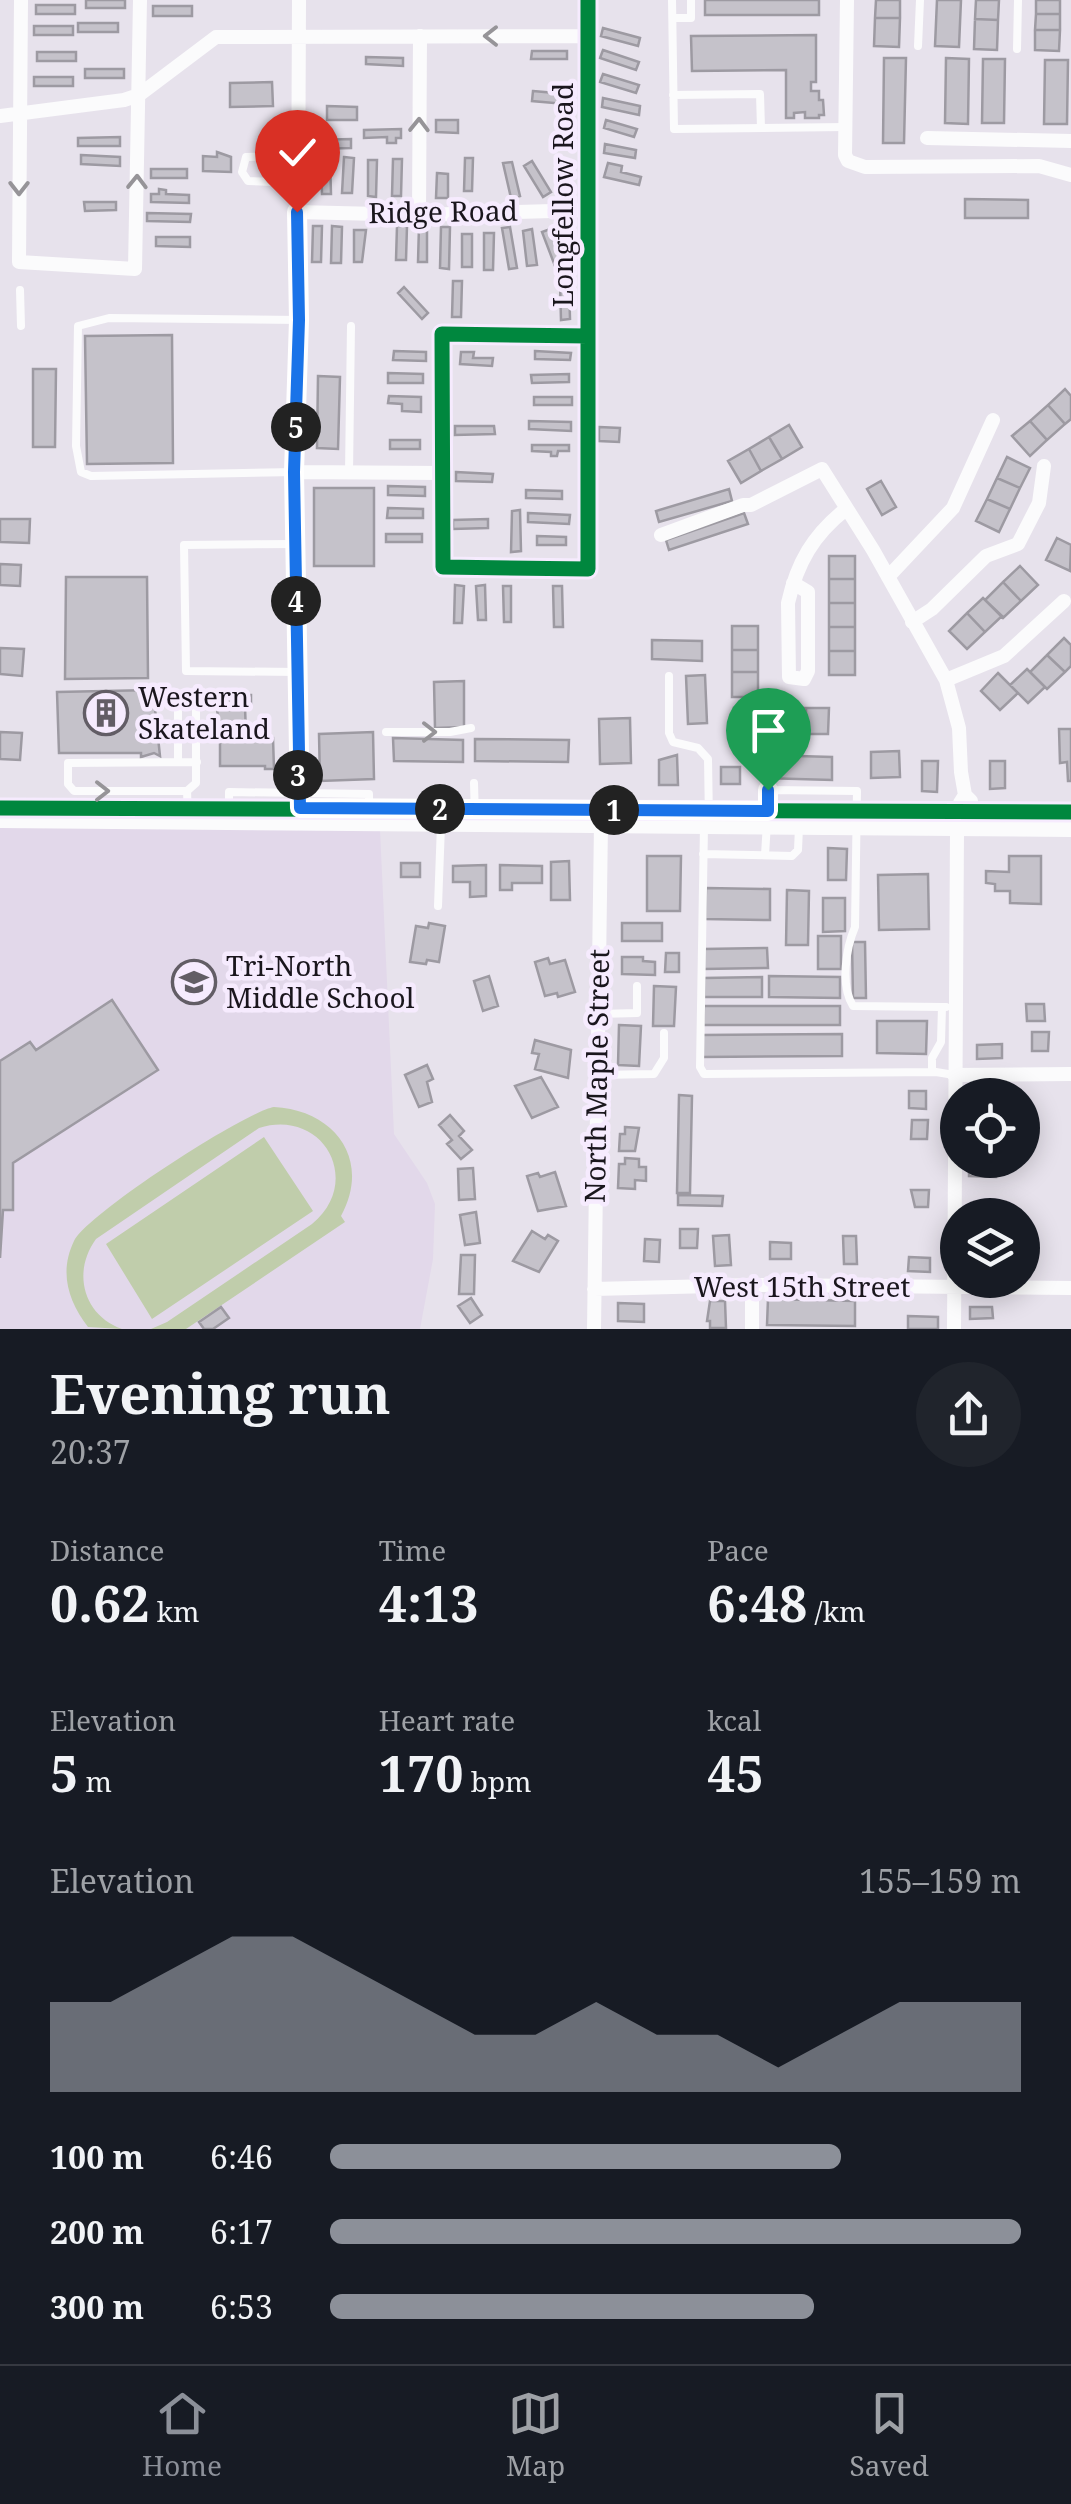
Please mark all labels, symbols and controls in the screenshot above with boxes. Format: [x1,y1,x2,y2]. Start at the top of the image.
one-way arrow [482,25,498,47]
street label: Longfellow Road [543,83,581,307]
pin [255,110,340,213]
one-way arrow [409,117,430,133]
icon: check [270,125,325,180]
one-way arrow [126,173,148,188]
one-way arrow [8,180,30,196]
street label: Ridge Road [368,191,518,231]
pin: 5 [271,402,321,452]
text: 5 [288,408,304,446]
pin: 4 [271,576,321,626]
text: 4 [288,582,304,620]
place label: Western Skateland [138,677,270,747]
pin [726,688,811,791]
building icon: Western Skateland [83,690,129,736]
icon: arrive [741,703,796,758]
one-way arrow [422,721,437,743]
pin: 3 [273,750,323,800]
text: 3 [290,756,306,794]
one-way arrow [94,780,110,802]
pin: 2 [415,784,465,834]
pin: 1 [589,785,639,835]
text: 2 [432,790,448,828]
text: 1 [606,791,622,829]
place label: Tri-North Middle School [226,946,415,1016]
street label: North Maple Street [575,949,617,1203]
school or university icon: Tri-North Middle School [171,959,217,1005]
map controls [940,1078,1040,1298]
button: locate [940,1078,1040,1178]
button: layers [940,1198,1040,1298]
street label: West 15th Street [694,1267,910,1305]
text: Evening run [50,1355,391,1430]
button: share [916,1362,1021,1467]
text: 20:37 [50,1430,131,1473]
text: Distance [50,1531,164,1569]
text: Time [379,1531,446,1569]
text: Pace [707,1531,769,1569]
text: 0.62 [50,1569,149,1637]
text: 4:13 [379,1569,479,1637]
text: 6:48 [707,1569,807,1637]
text: km [149,1592,200,1630]
text: /km [807,1592,865,1630]
text: Elevation [50,1701,176,1739]
text: Heart rate [379,1701,515,1739]
text: kcal [707,1701,761,1739]
text: 5 [50,1739,78,1807]
text: 170 [379,1739,463,1807]
text: 45 [707,1739,764,1807]
text: m [78,1762,112,1800]
text: bpm [463,1762,532,1800]
text: Elevation [50,1859,194,1902]
text: 155–159 m [859,1859,1021,1902]
text: 100 m [50,2135,144,2178]
text: 6:46 [210,2135,273,2178]
text: 200 m [50,2210,144,2253]
text: 6:17 [210,2210,273,2253]
text: 300 m [50,2285,144,2328]
text: 6:53 [210,2285,273,2328]
tab: Home [142,2386,222,2484]
tab: Map [506,2386,565,2484]
tab: Saved [850,2386,929,2484]

